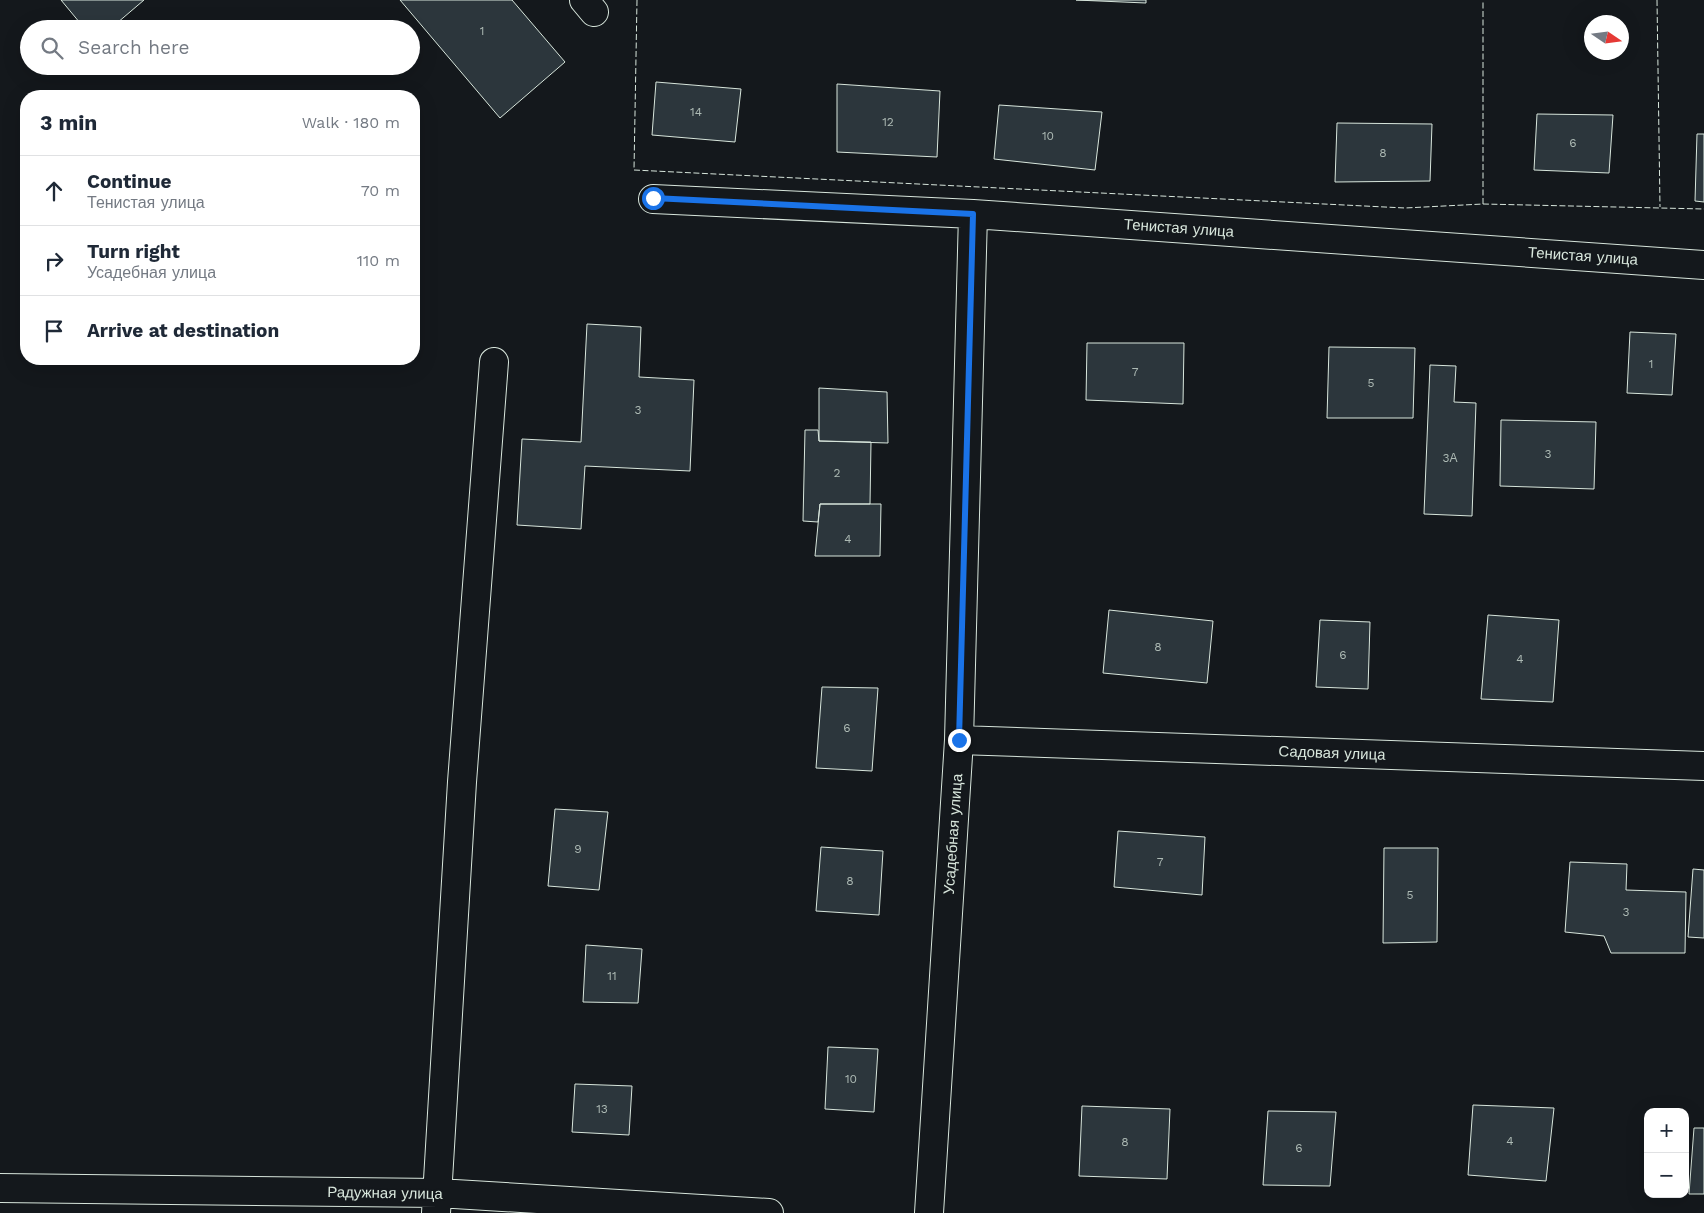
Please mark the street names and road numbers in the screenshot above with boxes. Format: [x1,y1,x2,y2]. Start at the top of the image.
street label: Тенистая улица [1123,215,1235,241]
street label: Тенистая улица [1527,243,1639,269]
street label: Садовая улица [1278,742,1386,764]
street label: Усадебная улица [940,772,966,895]
street label: Радужная улица [327,1183,444,1203]

